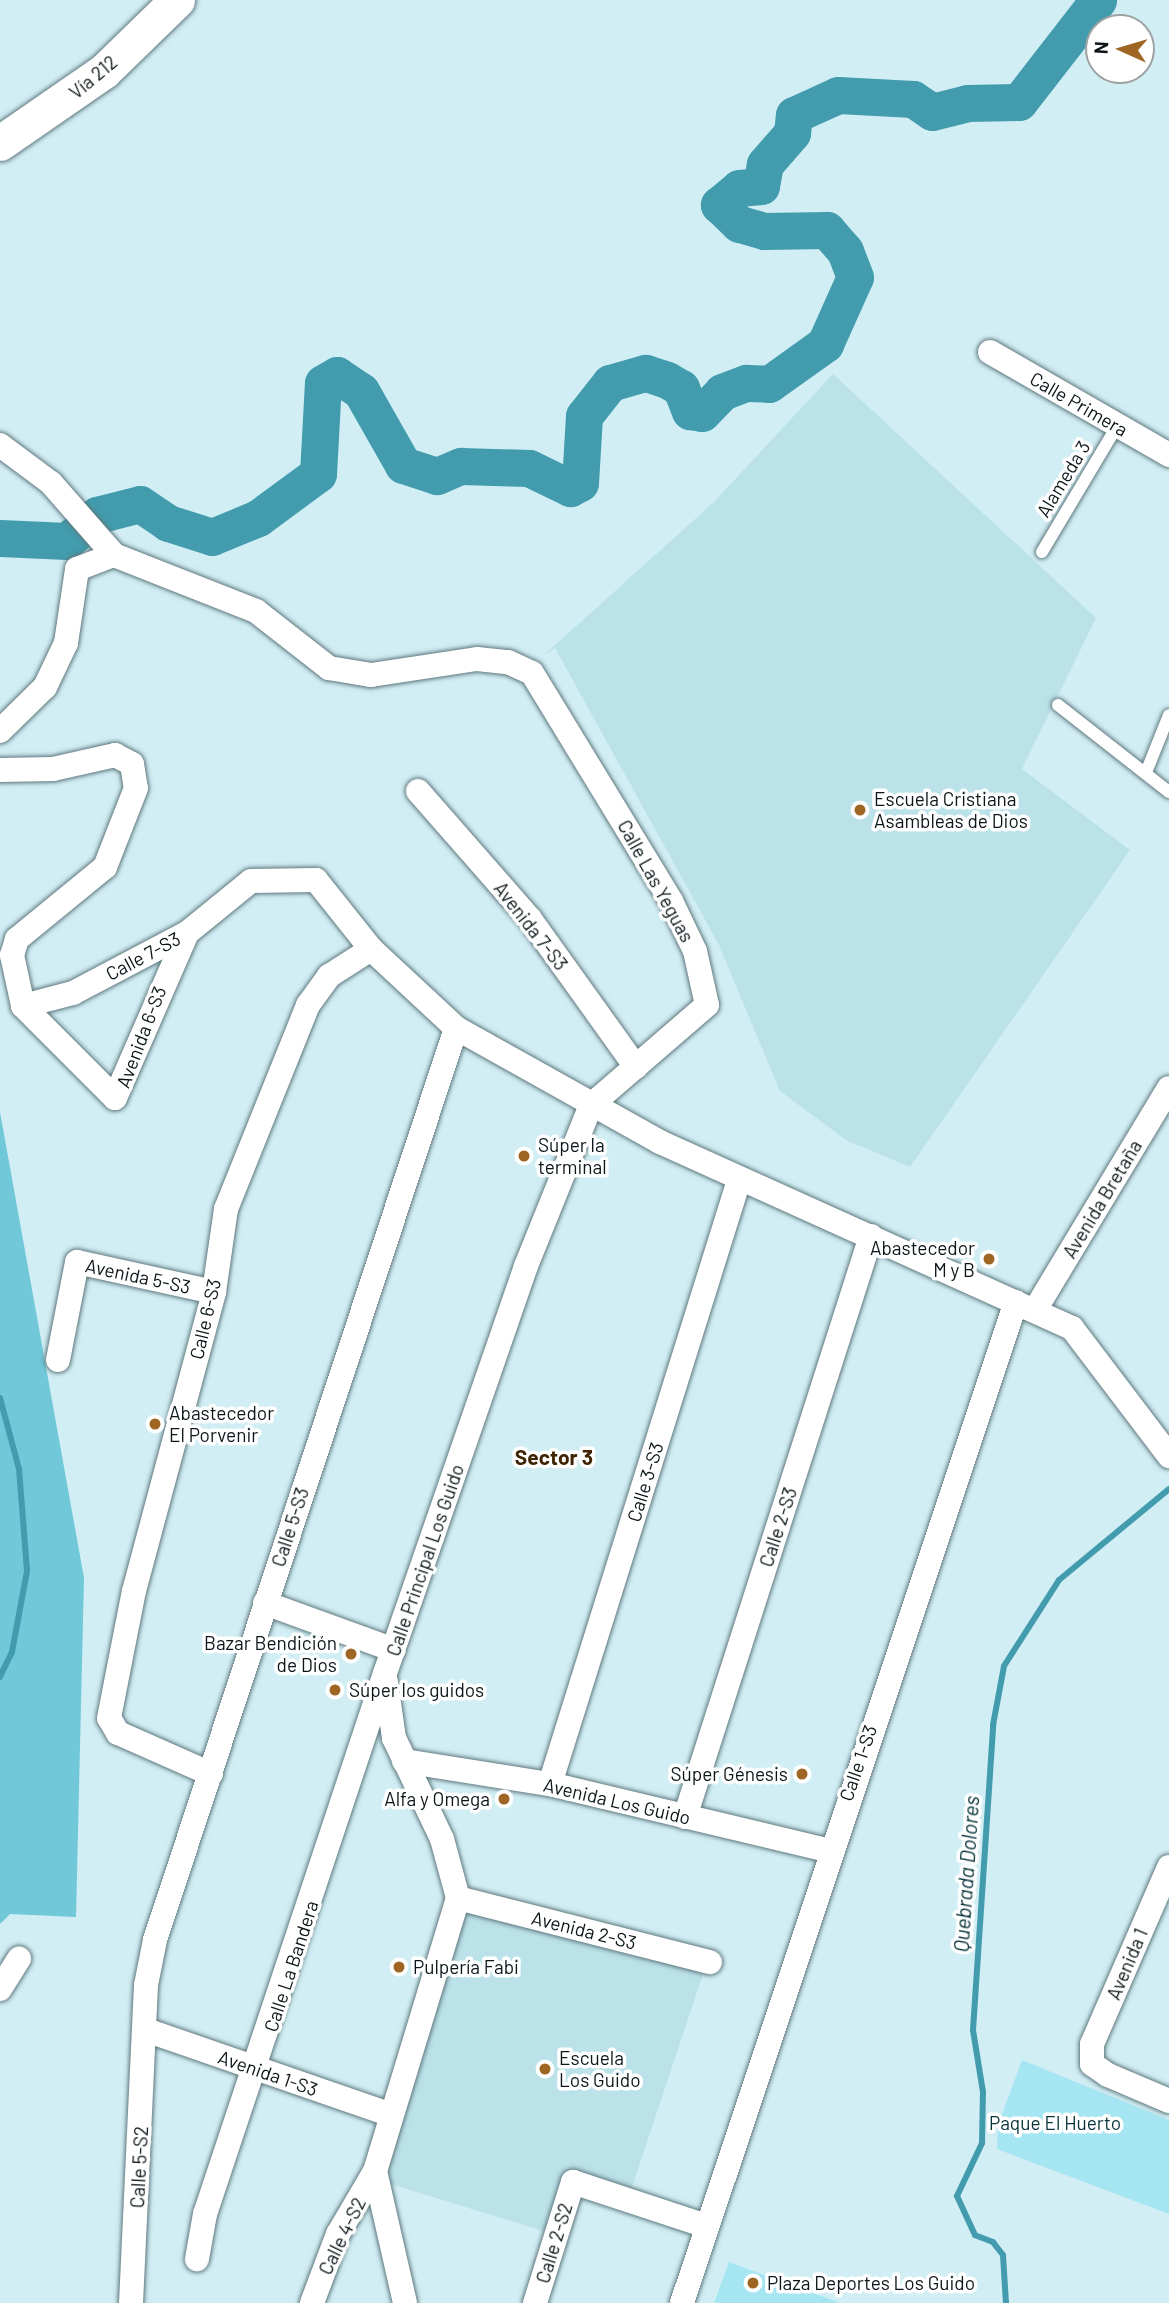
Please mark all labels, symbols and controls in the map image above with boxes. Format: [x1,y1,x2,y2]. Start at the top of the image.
north arrow [1085,14,1155,84]
text: N [1089,41,1112,55]
street label: Vía 212 [64,50,122,104]
street label: Calle Primera [1026,367,1132,441]
street label: Alameda 3 [1031,437,1095,521]
place label: Escuela Cristiana Asambleas de Dios [874,788,1028,832]
marker: Escuela Cristiana Asambleas de Dios [852,802,868,818]
street label: Calle Las Yeguas [613,816,699,946]
street label: Avenida 7-S3 [489,877,573,975]
street label: Calle 7-S3 [102,927,184,985]
street label: Avenida 6-S3 [111,983,171,1091]
place label: Súper la terminal [538,1134,607,1178]
street label: Avenida Bretaña [1058,1136,1146,1262]
marker: Súper la terminal [516,1148,532,1164]
place label: Abastecedor M y B [870,1237,975,1281]
marker: Abastecedor M y B [981,1251,997,1267]
street label: Avenida 5-S3 [83,1254,193,1298]
street label: Calle 6-S3 [185,1277,225,1361]
place label: Abastecedor El Porvenir [169,1402,274,1446]
marker: Abastecedor El Porvenir [147,1416,163,1432]
street label: Calle 3-S3 [622,1439,668,1525]
district label: Sector 3 [515,1444,593,1470]
street label: Calle Principal Los Guido [381,1461,469,1659]
street label: Calle 2-S3 [754,1484,802,1570]
street label: Calle 5-S3 [267,1485,313,1569]
place label: Bazar Bendición de Dios [204,1632,337,1676]
marker: Bazar Bendición de Dios [343,1646,359,1662]
place label: Súper los guidos [349,1679,484,1701]
marker: Súper los guidos [327,1682,343,1698]
street label: Calle 1-S3 [834,1722,882,1804]
place label: Súper Génesis [671,1763,788,1785]
marker: Súper Génesis [794,1766,810,1782]
street label: Avenida Los Guido [541,1773,693,1829]
place label: Alfa y Omega [384,1788,490,1810]
marker: Alfa y Omega [496,1791,512,1807]
water label: Quebrada Dolores [948,1795,984,1953]
street label: Calle La Bandera [259,1897,323,2035]
street label: Avenida 2-S3 [529,1906,639,1954]
street label: Avenida 1 [1102,1925,1152,2003]
place label: Pulpería Fabi [413,1956,519,1978]
marker: Pulpería Fabi [391,1959,407,1975]
street label: Avenida 1-S3 [215,2045,321,2101]
place label: Escuela Los Guido [559,2047,640,2091]
marker: Escuela Los Guido [537,2061,553,2077]
park label: Paque El Huerto [989,2112,1121,2134]
street label: Calle 5-S2 [125,2125,153,2209]
street label: Calle 4-S2 [314,2194,370,2278]
street label: Calle 2-S2 [531,2200,577,2286]
place label: Plaza Deportes Los Guido [767,2272,975,2294]
marker: Plaza Deportes Los Guido [745,2275,761,2291]

